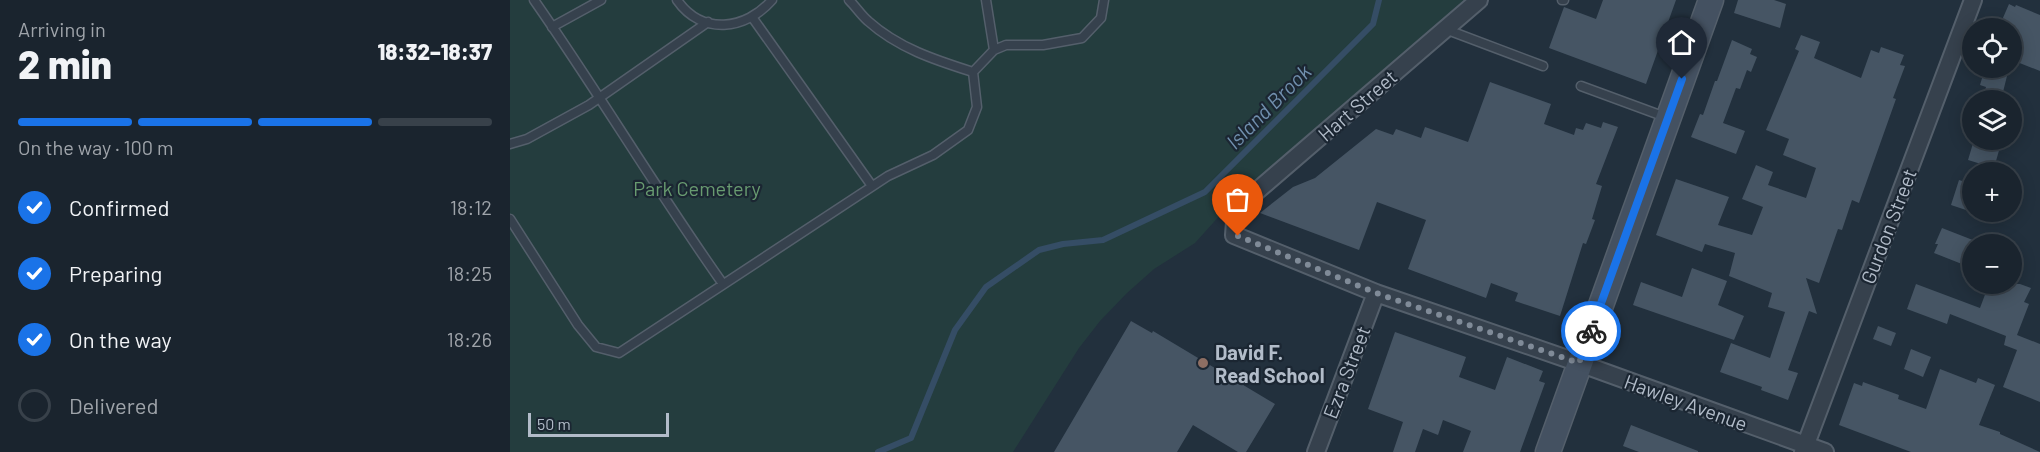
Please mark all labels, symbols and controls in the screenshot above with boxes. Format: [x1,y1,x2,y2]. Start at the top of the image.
text: Arriving in [18,17,106,41]
pin [1656,17,1707,79]
map controls [1962,18,2022,294]
button: locate [1962,18,2022,78]
icon: home [1665,26,1698,59]
text: 18:32–18:37 [377,38,492,64]
text: 2 min [18,40,112,87]
water label: Island Brook [1220,58,1316,154]
street label: Hart Street [1313,64,1401,146]
button: layers [1962,90,2022,150]
text: On the way · 100 m [18,135,174,159]
button: + [1962,162,2022,222]
street label: Gurdon Street [1855,165,1921,287]
pin [1212,174,1263,236]
park label: Park Cemetery [633,176,761,200]
icon: bag [1221,183,1254,216]
icon: check [18,191,51,224]
text: Confirmed [69,194,169,220]
text: 18:12 [450,195,492,219]
button: − [1962,234,2022,294]
icon: check [18,257,51,290]
text: Preparing [69,260,162,286]
text: 18:25 [447,261,492,285]
courier [1561,301,1621,361]
icon: bike [1575,315,1608,348]
street label: Ezra Street [1317,322,1375,422]
icon: check [18,323,51,356]
text: On the way [69,326,172,352]
text: 18:26 [447,327,492,351]
place label: David F. Read School [1215,340,1325,387]
marker: David F. Read School [1196,356,1210,370]
street label: Hawley Avenue [1621,369,1751,435]
text: Delivered [69,392,158,418]
scale bar [528,410,669,438]
text: 50 m [537,414,571,433]

